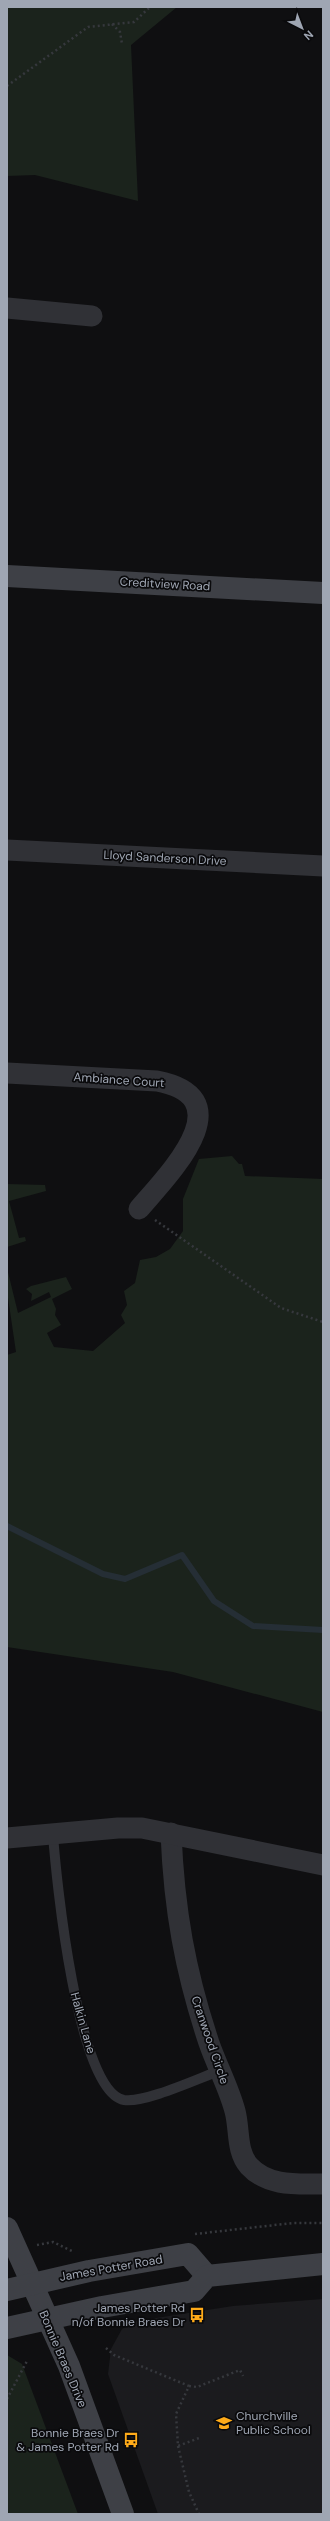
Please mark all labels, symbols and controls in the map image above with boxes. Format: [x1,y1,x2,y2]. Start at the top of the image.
north arrow [282,8,322,48]
text: N [301,28,316,43]
street label: Creditview Road [119,574,211,594]
street label: Lloyd Sanderson Drive [103,847,227,869]
street label: Ambiance Court [73,1069,165,1091]
street label: Halkin Lane [67,1991,99,2056]
street label: Cranwood Circle [187,1994,233,2086]
street label: James Potter Road [58,2251,164,2285]
place label: James Potter Rd n/of Bonnie Braes Dr [72,2300,186,2330]
bus stop icon: James Potter Rd n/of Bonnie Braes Dr [188,2306,206,2324]
street label: Bonnie Braes Drive [35,2308,91,2410]
place label: Churchville Public School [236,2408,311,2438]
school or university icon: Churchville Public School [215,2414,233,2432]
place label: Bonnie Braes Dr & James Potter Rd [16,2425,120,2455]
bus stop icon: Bonnie Braes Dr & James Potter Rd [122,2431,140,2449]

